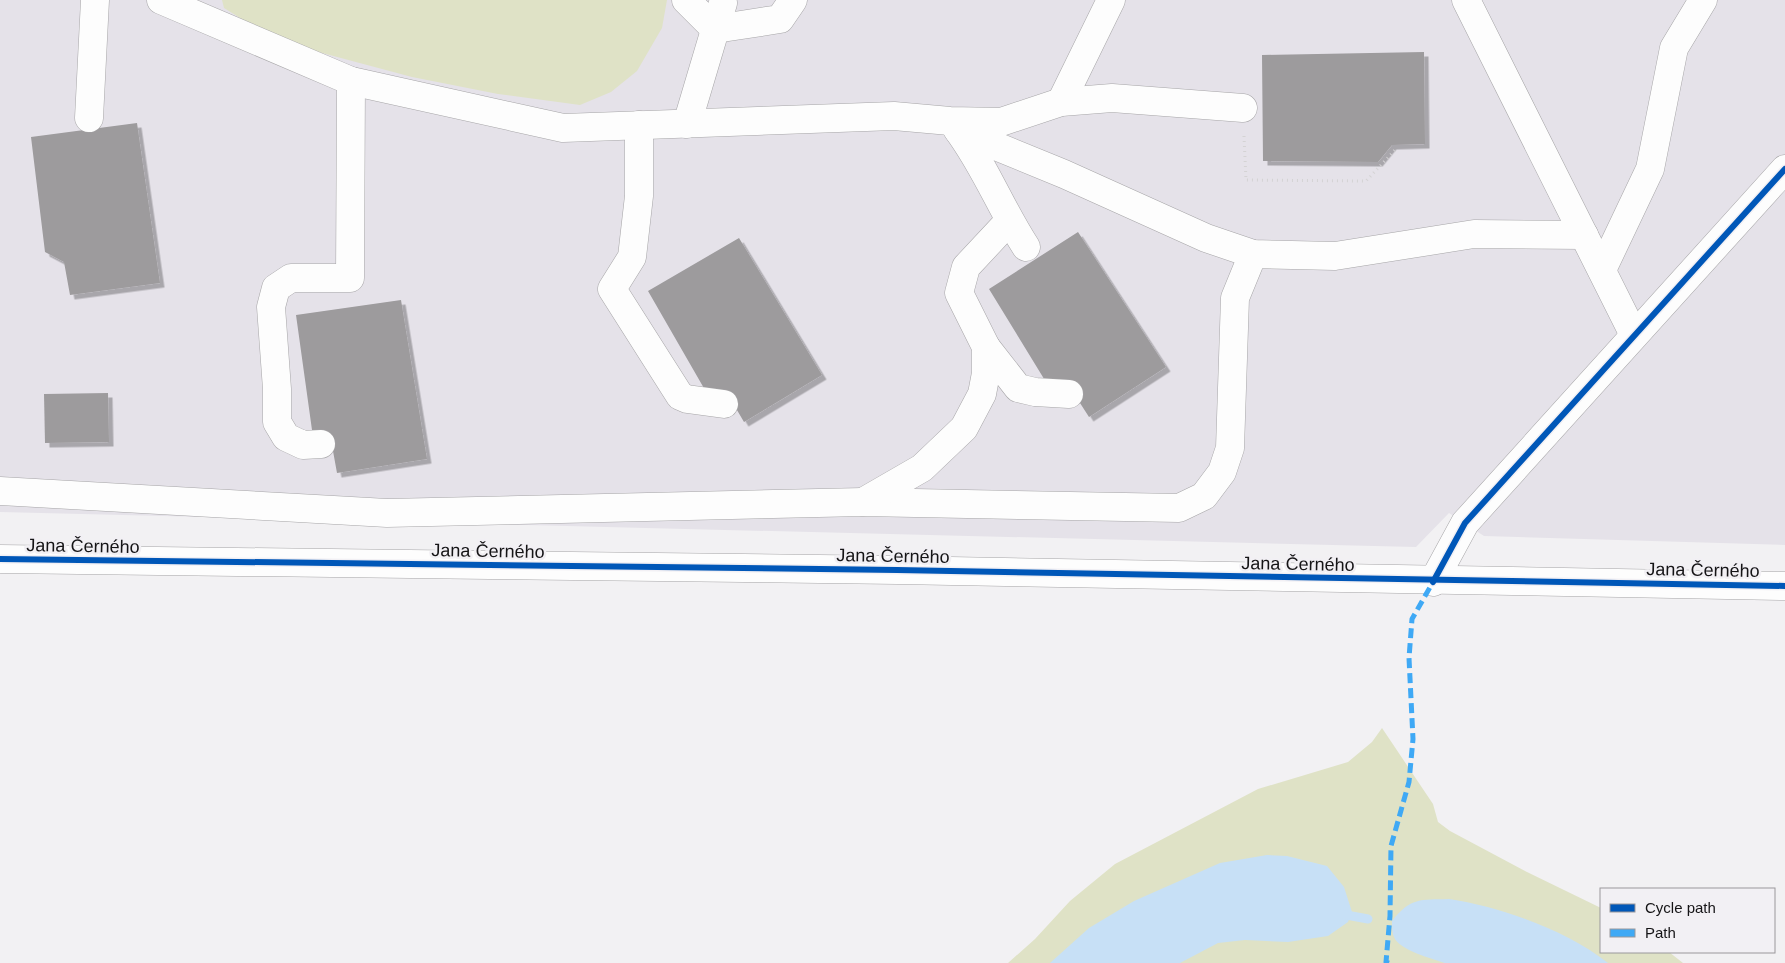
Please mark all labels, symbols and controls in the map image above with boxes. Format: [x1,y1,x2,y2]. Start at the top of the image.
street label: Jana Černého [26,534,140,557]
street label: Jana Černého [431,539,545,562]
street label: Jana Černého [836,544,950,567]
street label: Jana Černého [1241,552,1355,575]
street label: Jana Černého [1646,558,1760,581]
legend [1600,888,1775,953]
text: Cycle path [1645,899,1716,916]
text: Path [1645,924,1676,941]

